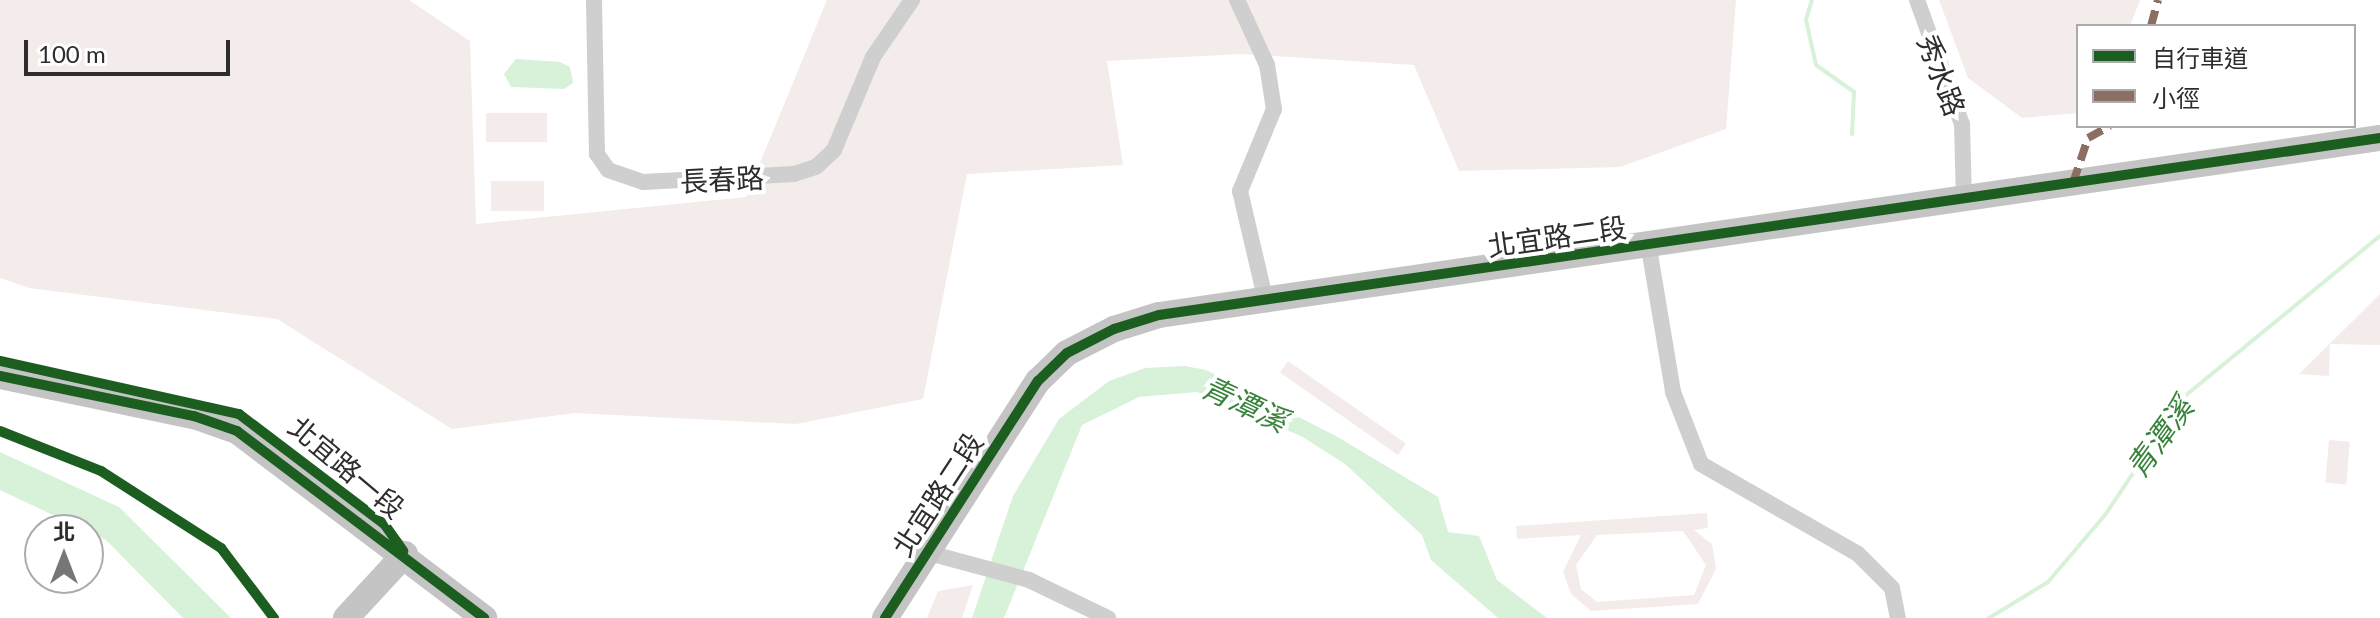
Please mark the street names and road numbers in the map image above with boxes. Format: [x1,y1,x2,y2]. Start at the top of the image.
street label: 秀水路 [1911,30,1973,120]
street label: 長春路 [679,160,765,198]
street label: 北宜路二段 [1485,210,1629,262]
street label: 北宜路一段 [283,409,411,525]
street label: 北宜路二段 [885,426,989,562]

